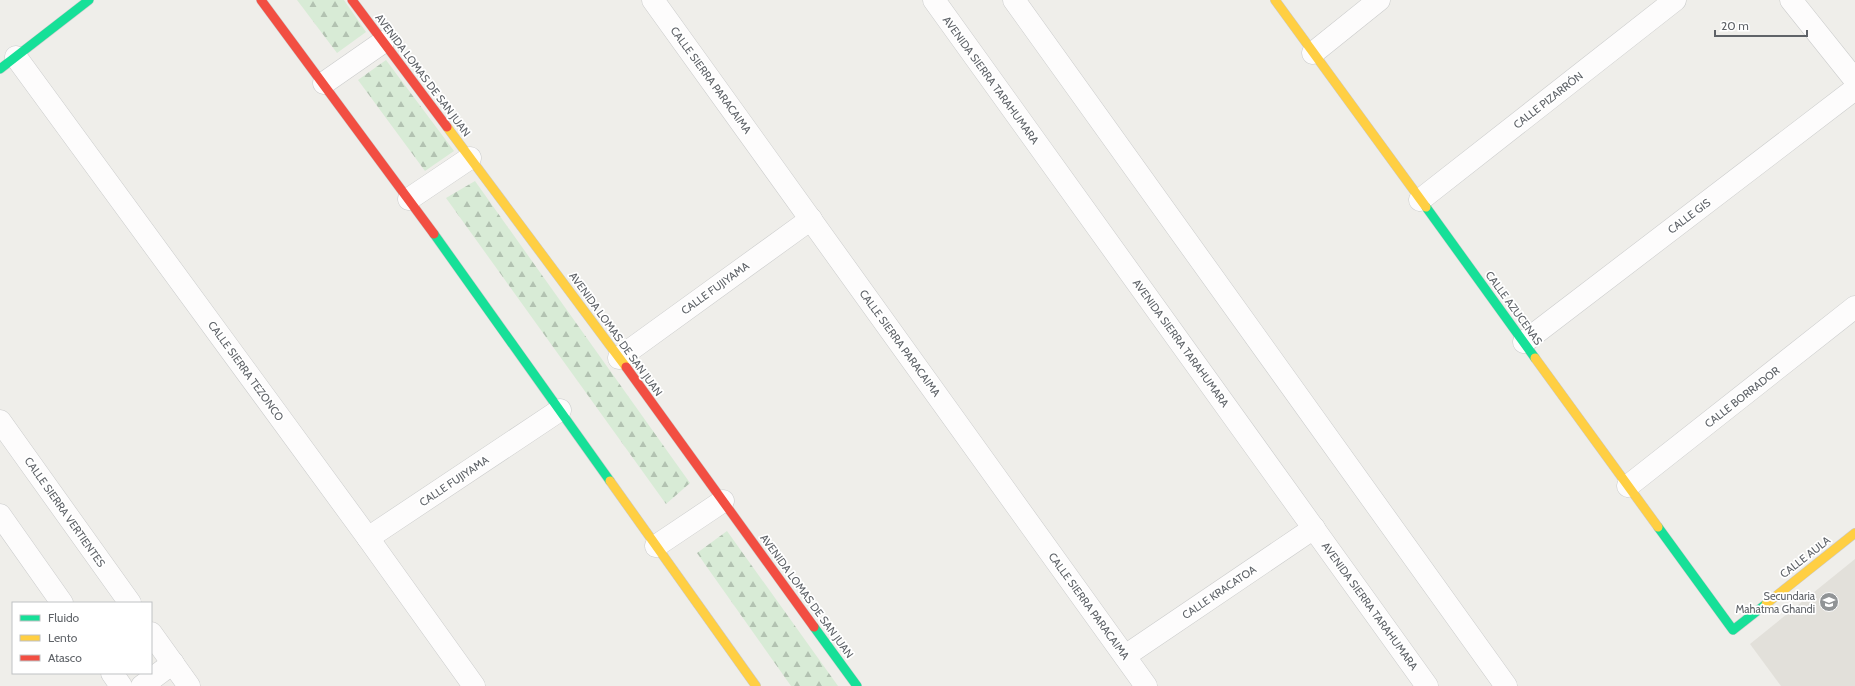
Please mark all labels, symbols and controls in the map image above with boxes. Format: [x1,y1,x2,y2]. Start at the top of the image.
street label: AVENIDA LOMAS DE SAN JUAN [372,11,474,139]
scale bar [1715,12,1807,38]
street label: AVENIDA SIERRA TARAHUMARA [940,13,1042,147]
text: 20 m [1721,18,1749,33]
street label: CALLE SIERRA PARACAIMA [667,24,755,136]
street label: CALLE PIZARRÓN [1510,68,1586,132]
street label: CALLE GIS [1665,195,1714,237]
street label: CALLE FUJIYAMA [678,259,752,317]
street label: CALLE AZUCENAS [1483,268,1546,348]
street label: AVENIDA LOMAS DE SAN JUAN [566,269,666,399]
street label: AVENIDA SIERRA TARAHUMARA [1130,276,1232,410]
street label: CALLE SIERRA PARACAIMA [856,287,944,399]
street label: CALLE SIERRA TEZONCO [205,318,287,424]
street label: CALLE BORRADOR [1702,363,1783,431]
street label: CALLE FUJIYAMA [417,453,491,509]
street label: CALLE SIERRA VERTIENTES [22,454,109,570]
street label: AVENIDA LOMAS DE SAN JUAN [757,531,857,661]
street label: CALLE AULA [1777,533,1833,581]
street label: AVENIDA SIERRA TARAHUMARA [1319,539,1421,673]
street label: CALLE SIERRA PARACAIMA [1045,550,1133,662]
street label: CALLE KRACATOA [1179,562,1259,622]
place label: Secundaria Mahatma Ghandi [1735,589,1816,616]
school or university icon: Secundaria Mahatma Ghandi [1818,591,1840,613]
legend [12,602,152,674]
text: Fluido [48,610,80,625]
text: Lento [48,630,78,645]
text: Atasco [48,650,82,665]

